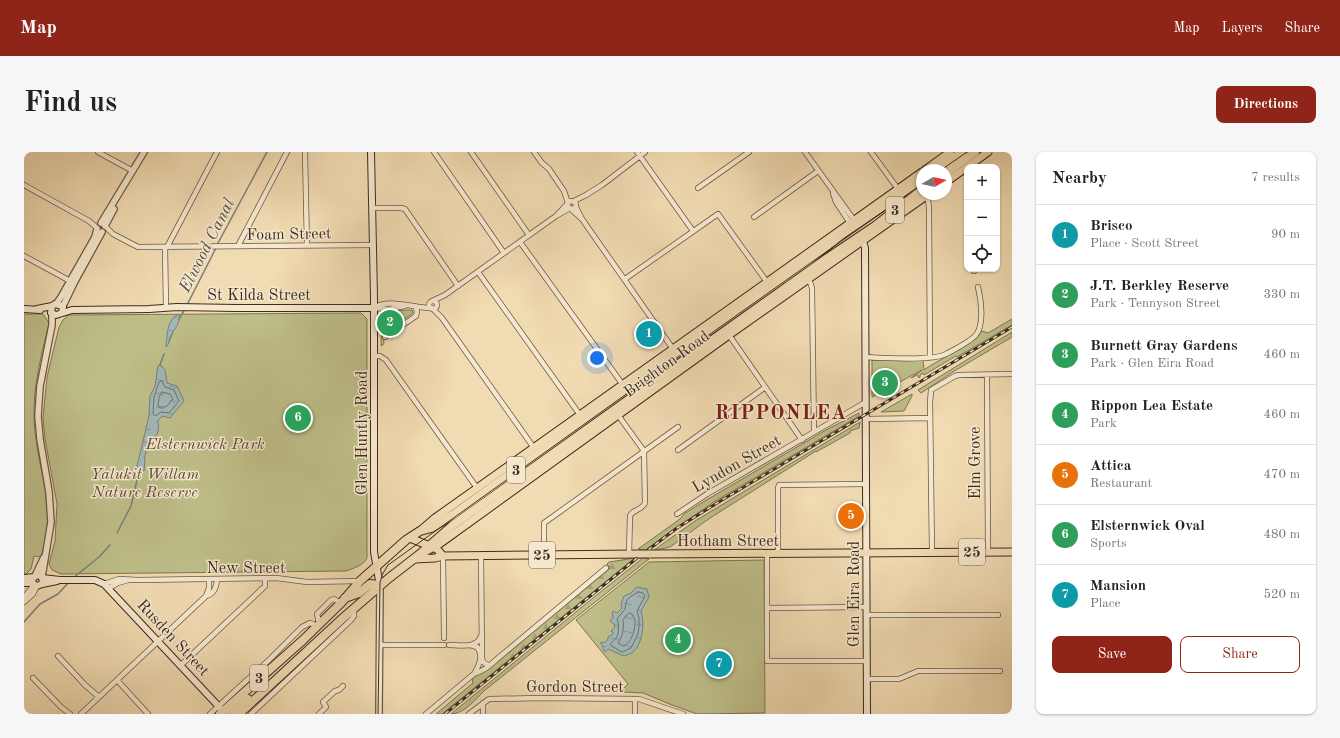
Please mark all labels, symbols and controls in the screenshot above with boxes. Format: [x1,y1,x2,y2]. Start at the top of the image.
text: Map [20,19,57,38]
text: Map [1174,21,1200,35]
text: Layers [1222,21,1263,35]
text: Share [1285,21,1320,35]
button: Directions [1216,86,1316,123]
text: Find us [24,90,117,118]
north arrow [916,164,952,200]
map controls [964,164,1000,272]
button: + [964,164,1000,200]
text: Nearby [1052,170,1107,187]
text: 7 results [1251,171,1300,184]
water label: Elwood Canal [176,196,238,296]
road number: 3 [886,197,904,223]
button: − [964,200,1000,236]
text: Brisco [1090,219,1133,234]
street label: Foam Street [246,226,332,244]
text: 1 [1061,228,1069,241]
text: 90 m [1271,228,1300,241]
button: locate [964,236,1000,272]
text: Place · Scott Street [1090,237,1199,250]
text: J.T. Berkley Reserve [1090,279,1229,294]
street label: St Kilda Street [207,288,311,304]
text: 2 [1061,288,1069,301]
text: 330 m [1263,288,1300,301]
text: Park · Tennyson Street [1090,297,1220,310]
pin: 2 [377,308,403,338]
pin: 1 [636,319,662,349]
street label: Brighton Road [621,328,713,401]
text: Burnett Gray Gardens [1090,339,1237,354]
your location [587,348,607,368]
text: 3 [1061,348,1069,361]
text: 460 m [1263,348,1300,361]
text: Park · Glen Eira Road [1090,357,1214,370]
pin: 3 [872,368,898,398]
street label: Glen Huntly Road [355,371,371,495]
text: Rippon Lea Estate [1090,399,1213,414]
pin: 6 [285,403,311,433]
district label: RIPPONLEA [715,404,847,424]
text: 4 [1061,408,1069,421]
text: 460 m [1263,408,1300,421]
text: Park [1090,417,1117,430]
street label: Elm Grove [968,427,984,499]
street label: Lyndon Street [690,433,784,497]
park label: Elsternwick Park [144,437,265,453]
road number: 3 [507,457,525,483]
text: Attica [1090,459,1131,474]
park label: Yalukit Willam Nature Reserve [91,467,199,501]
text: 5 [1061,468,1069,481]
text: 470 m [1263,468,1300,481]
text: Restaurant [1090,477,1152,490]
pin: 5 [838,501,864,531]
text: Elsternwick Oval [1090,519,1205,534]
text: 6 [1061,528,1069,541]
text: 480 m [1263,528,1300,541]
street label: Hotham Street [677,534,780,550]
text: Sports [1090,537,1127,550]
road number: 25 [959,539,985,565]
street label: Glen Eira Road [847,541,863,647]
road number: 25 [529,542,555,568]
street label: New Street [207,561,286,577]
text: Mansion [1090,579,1146,594]
text: 7 [1061,588,1069,601]
text: 520 m [1263,588,1300,601]
street label: Rusden Street [133,597,212,680]
text: Place [1090,597,1120,610]
pin: 4 [665,625,691,655]
button: Save [1052,636,1172,673]
button: Share [1180,636,1300,673]
pin: 7 [706,649,732,679]
road number: 3 [250,665,268,691]
street label: Gordon Street [526,680,624,696]

